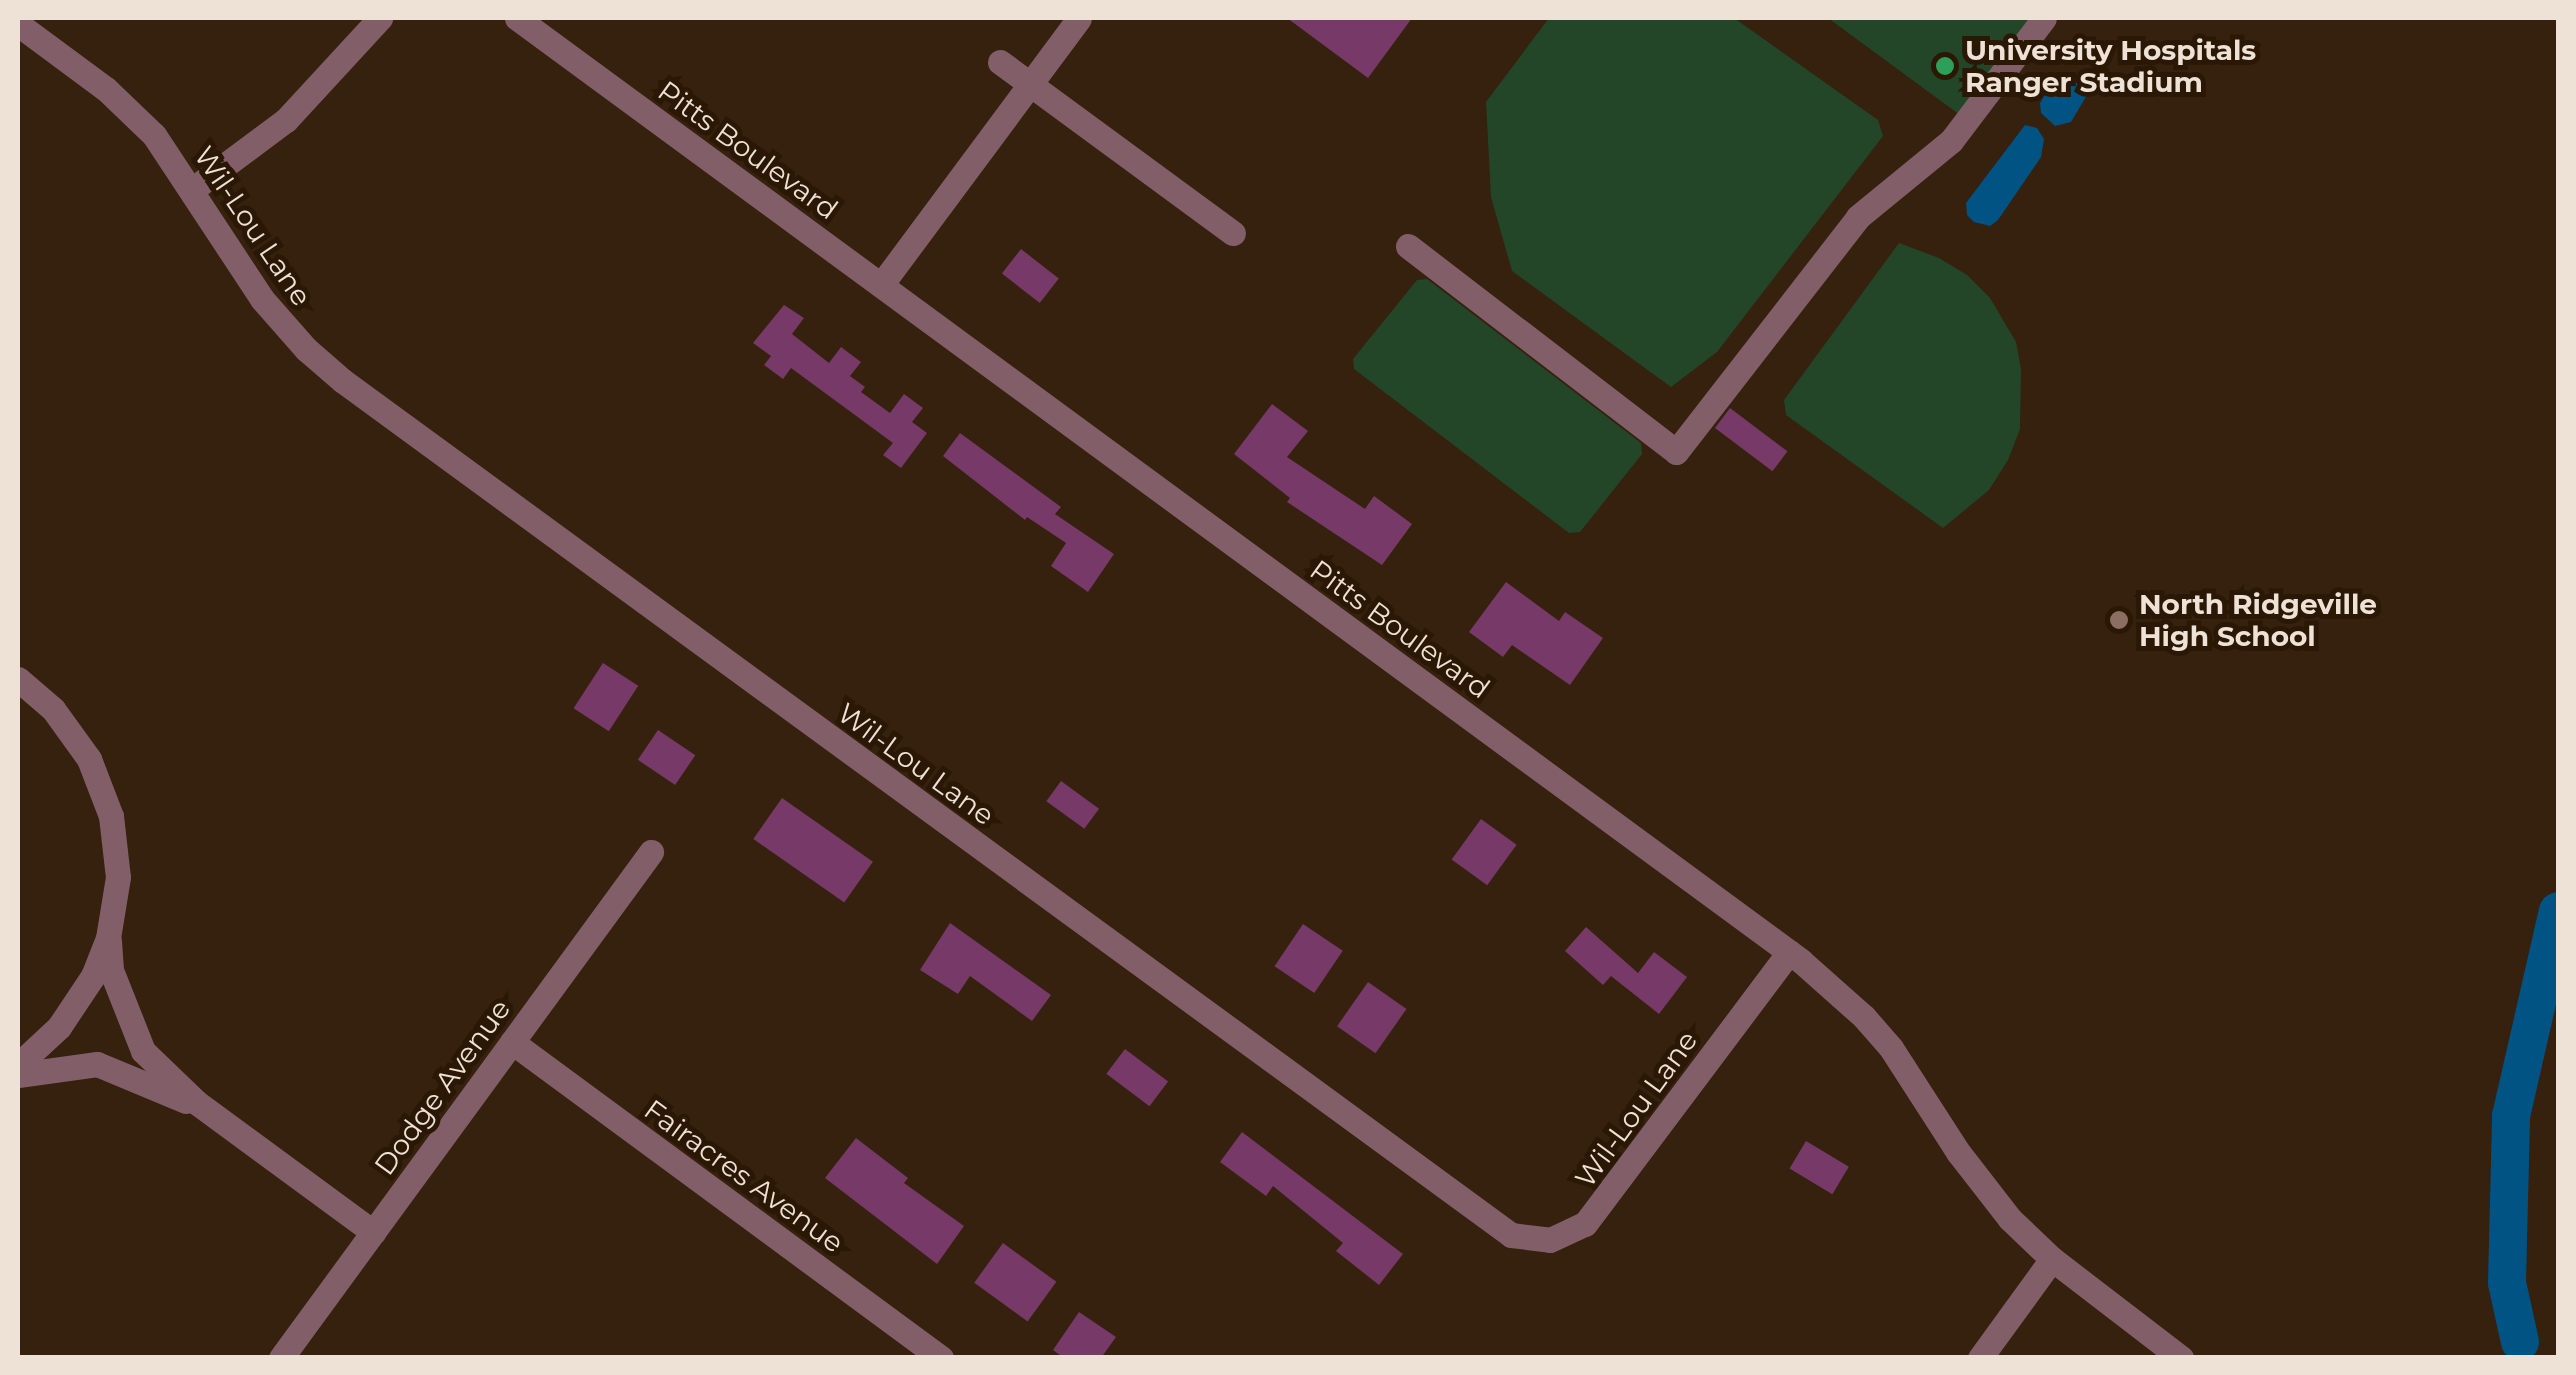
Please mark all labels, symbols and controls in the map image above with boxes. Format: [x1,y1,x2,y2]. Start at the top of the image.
place label: University Hospitals Ranger Stadium [1965,33,2256,99]
marker: University Hospitals Ranger Stadium [1934,55,1956,77]
street label: Pitts Boulevard [652,74,844,226]
street label: Wil-Lou Lane [187,140,319,312]
street label: Pitts Boulevard [1304,553,1496,705]
place label: North Ridgeville High School [2139,587,2377,653]
marker: North Ridgeville High School [2108,609,2130,631]
street label: Wil-Lou Lane [831,696,1001,832]
street label: Dodge Avenue [367,993,517,1181]
street label: Wil-Lou Lane [1568,1024,1704,1194]
street label: Fairacres Avenue [638,1092,850,1260]

